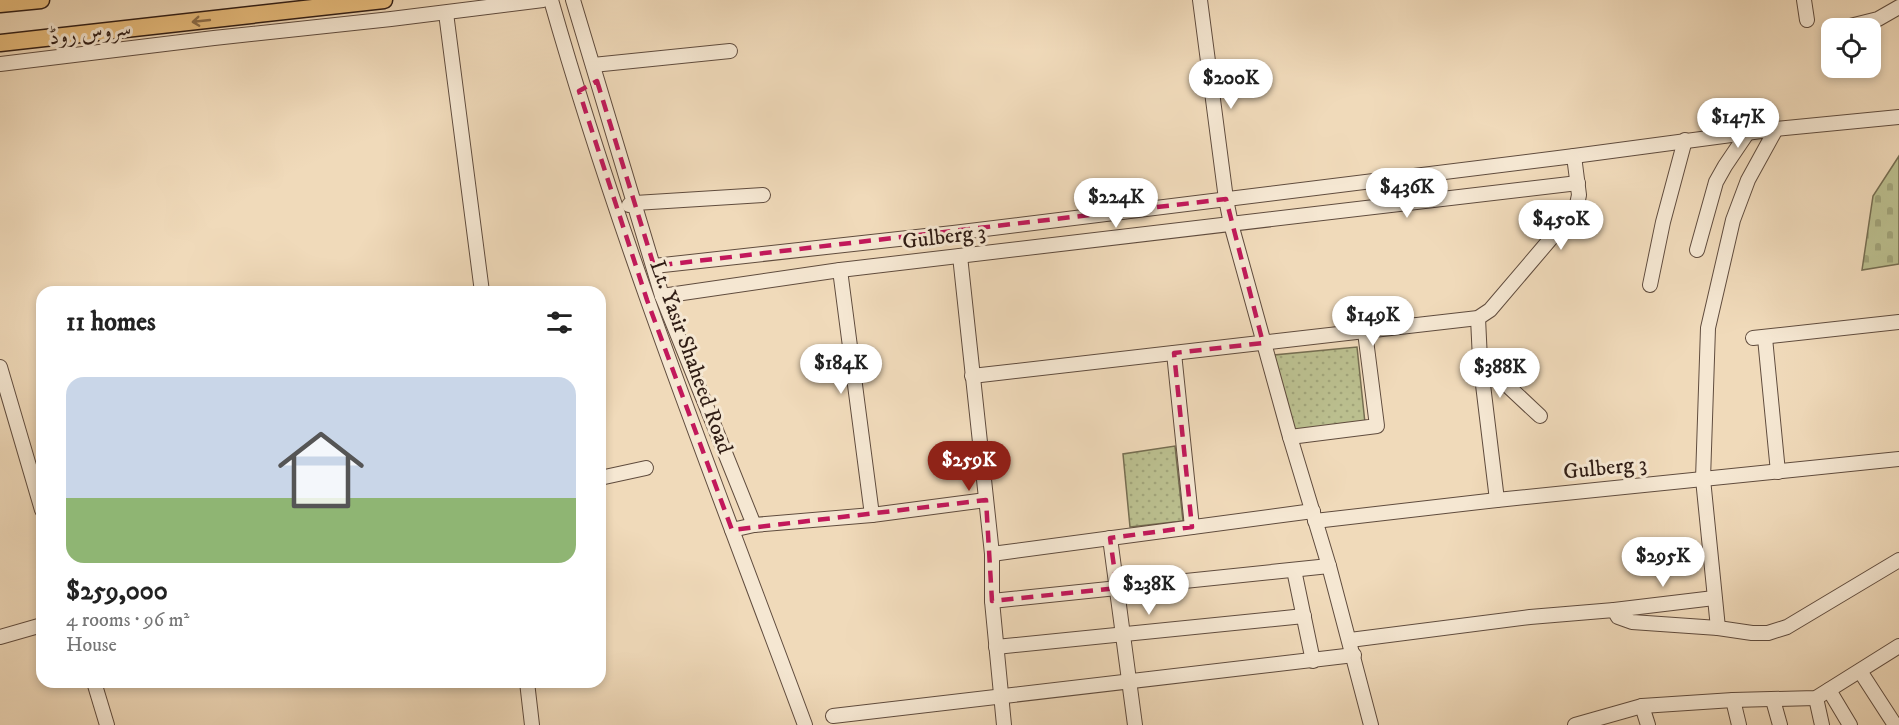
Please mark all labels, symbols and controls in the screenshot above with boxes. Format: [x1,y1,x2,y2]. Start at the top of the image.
street label: سروس روڈ [47,15,133,51]
one-way arrow [191,16,211,27]
map controls [1821,18,1881,78]
button: locate [1821,18,1881,78]
pin: $200K [1189,59,1273,110]
text: $200K [1203,66,1259,91]
pin: $147K [1696,98,1780,149]
text: $147K [1711,105,1765,130]
pin: $436K [1365,168,1449,219]
text: $436K [1380,175,1434,200]
pin: $224K [1074,178,1158,229]
text: $224K [1088,185,1144,210]
pin: $450K [1519,200,1603,251]
text: $450K [1532,207,1590,232]
street label: Gulberg 3 [901,218,987,256]
street label: Lt. Yasir Shaheed Road [643,257,739,457]
pin: $149K [1331,296,1415,347]
text: $149K [1346,303,1400,328]
text: 11 homes [66,306,156,339]
icon: filters [543,306,576,339]
pin: $184K [799,344,883,395]
pin: $388K [1458,348,1542,399]
text: $184K [814,351,868,376]
text: $388K [1474,355,1526,380]
icon: home [267,416,375,524]
pin: $259K [927,441,1011,492]
text: $259K [942,448,996,473]
street label: Gulberg 3 [1562,450,1648,486]
pin: $295K [1621,537,1705,588]
text: $295K [1636,544,1690,569]
pin: $238K [1107,565,1191,616]
text: $238K [1123,572,1175,597]
text: $259,000 [66,575,168,608]
text: 4 rooms · 96 m² [66,608,189,633]
text: House [66,633,117,658]

